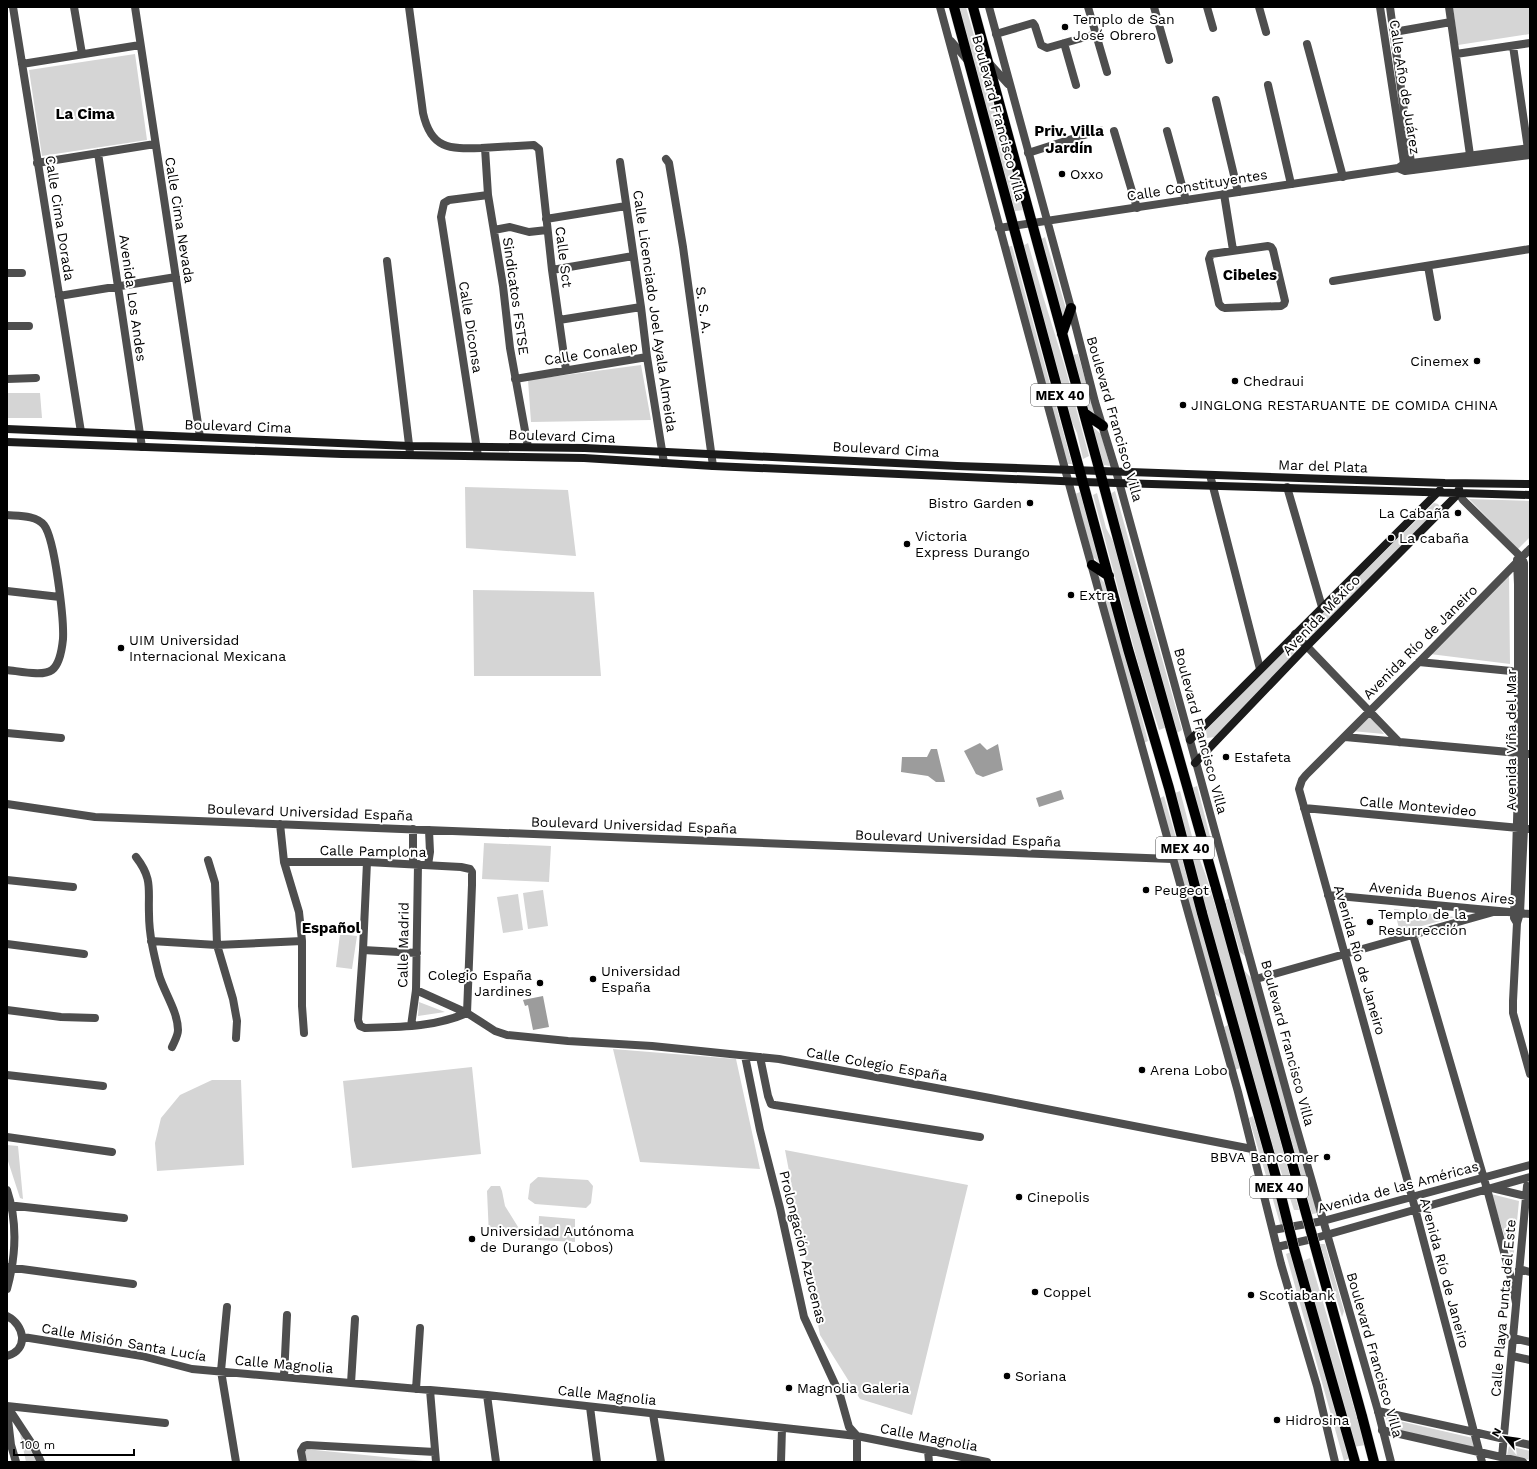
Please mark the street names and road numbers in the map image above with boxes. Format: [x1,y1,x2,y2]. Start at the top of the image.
street label: Calle Año de Juárez [1386,19,1424,155]
street label: Boulevard Francisco Villa [969,33,1029,203]
street label: Calle Cima Dorada [42,154,78,282]
street label: Calle Cima Nevada [162,156,198,284]
street label: Calle Constituyentes [1125,166,1269,204]
street label: Calle Licenciado Joel Ayala Almeida [630,189,680,433]
street label: Calle Sct [552,225,576,289]
street label: Avenida Los Andes [116,234,150,362]
street label: Sindicatos FSTSE [500,236,532,356]
street label: Calle Diconsa [456,280,486,374]
street label: S. S. A. [693,285,715,335]
street label: Boulevard Francisco Villa [1084,334,1146,504]
street label: Calle Conalep [543,338,639,368]
road number: MEX 40 [1031,384,1089,406]
street label: Boulevard Cima [184,416,292,436]
street label: Boulevard Cima [508,426,616,446]
street label: Boulevard Cima [832,438,940,460]
street label: Mar del Plata [1278,456,1368,476]
street label: Avenida México [1279,572,1363,658]
street label: Avenida Río de Janeiro [1360,582,1480,702]
street label: Boulevard Francisco Villa [1171,646,1231,816]
street label: Avenida Viña del Mar [1503,669,1519,811]
street label: Calle Montevideo [1359,793,1477,819]
street label: Boulevard Universidad España [207,800,413,824]
street label: Boulevard Universidad España [531,813,737,837]
street label: Boulevard Universidad España [855,826,1061,850]
road number: MEX 40 [1156,837,1214,859]
street label: Calle Pamplona [319,842,427,860]
street label: Avenida Buenos Aires [1369,879,1515,907]
street label: Avenida Río de Janeiro [1331,883,1389,1037]
street label: Calle Madrid [394,902,412,988]
street label: Boulevard Francisco Villa [1258,958,1318,1128]
street label: Calle Colegio España [805,1044,949,1084]
street label: Avenida de las Américas [1316,1158,1480,1216]
street label: Prolongación Azucenas [776,1169,830,1325]
road number: MEX 40 [1250,1176,1308,1198]
street label: Avenida Río de Janeiro [1417,1196,1473,1350]
street label: Calle Playa Punta del Este [1487,1218,1519,1398]
street label: Boulevard Francisco Villa [1344,1270,1406,1440]
street label: Calle Misión Santa Lucía [40,1320,208,1364]
street label: Calle Magnolia [234,1352,334,1376]
street label: Calle Magnolia [557,1382,657,1408]
street label: Calle Magnolia [879,1420,979,1454]

